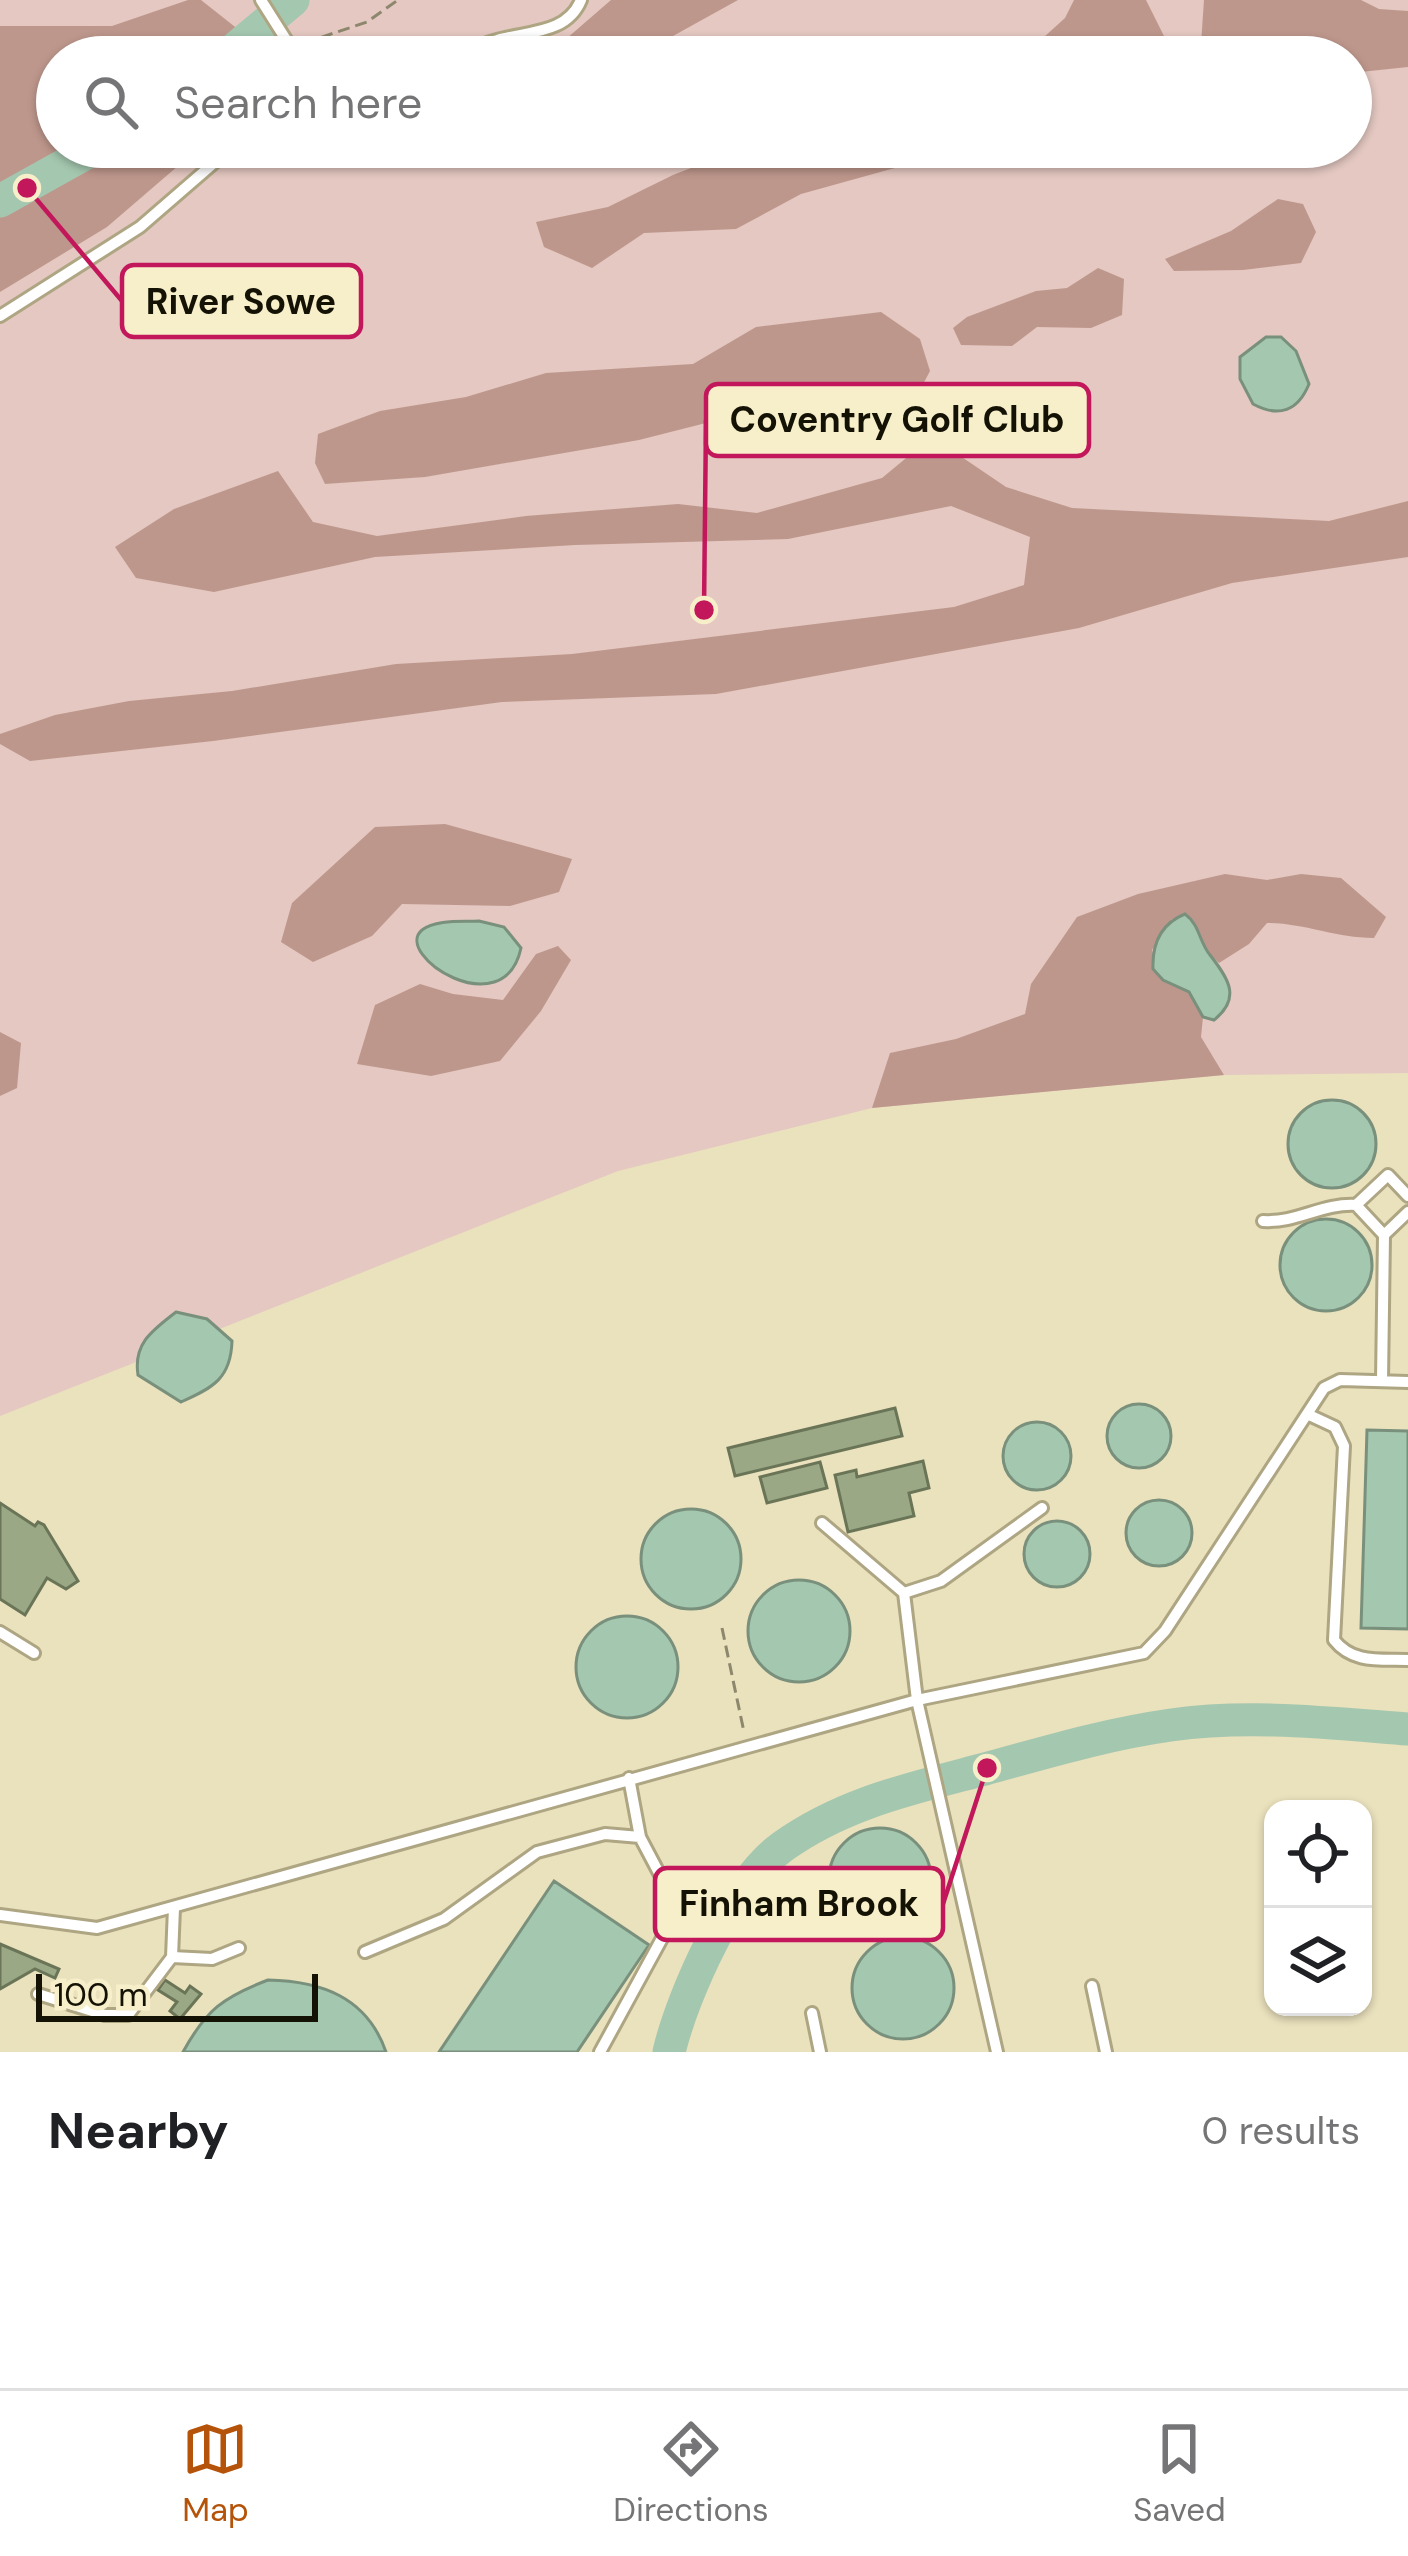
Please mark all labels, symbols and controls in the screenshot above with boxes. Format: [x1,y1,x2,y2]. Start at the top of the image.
search box [36,36,1372,168]
icon: search [78,69,144,135]
text: Search here [174,73,422,132]
callout: River Sowe [122,265,361,337]
text: River Sowe [146,278,336,325]
callout: Coventry Golf Club [706,384,1089,456]
text: Coventry Golf Club [730,396,1064,443]
map controls [1264,1800,1372,2016]
button: locate [1264,1800,1372,1908]
callout: Finham Brook [655,1868,943,1940]
text: Finham Brook [679,1880,919,1927]
button: layers [1264,1908,1372,2016]
scale bar [36,1968,318,2021]
text: 100 m [54,1973,148,2016]
text: Nearby [48,2097,229,2164]
text: 0 results [1202,2105,1360,2156]
tab: Map [182,2416,249,2531]
tab: Directions [613,2416,769,2531]
tab: Saved [1133,2416,1226,2531]

